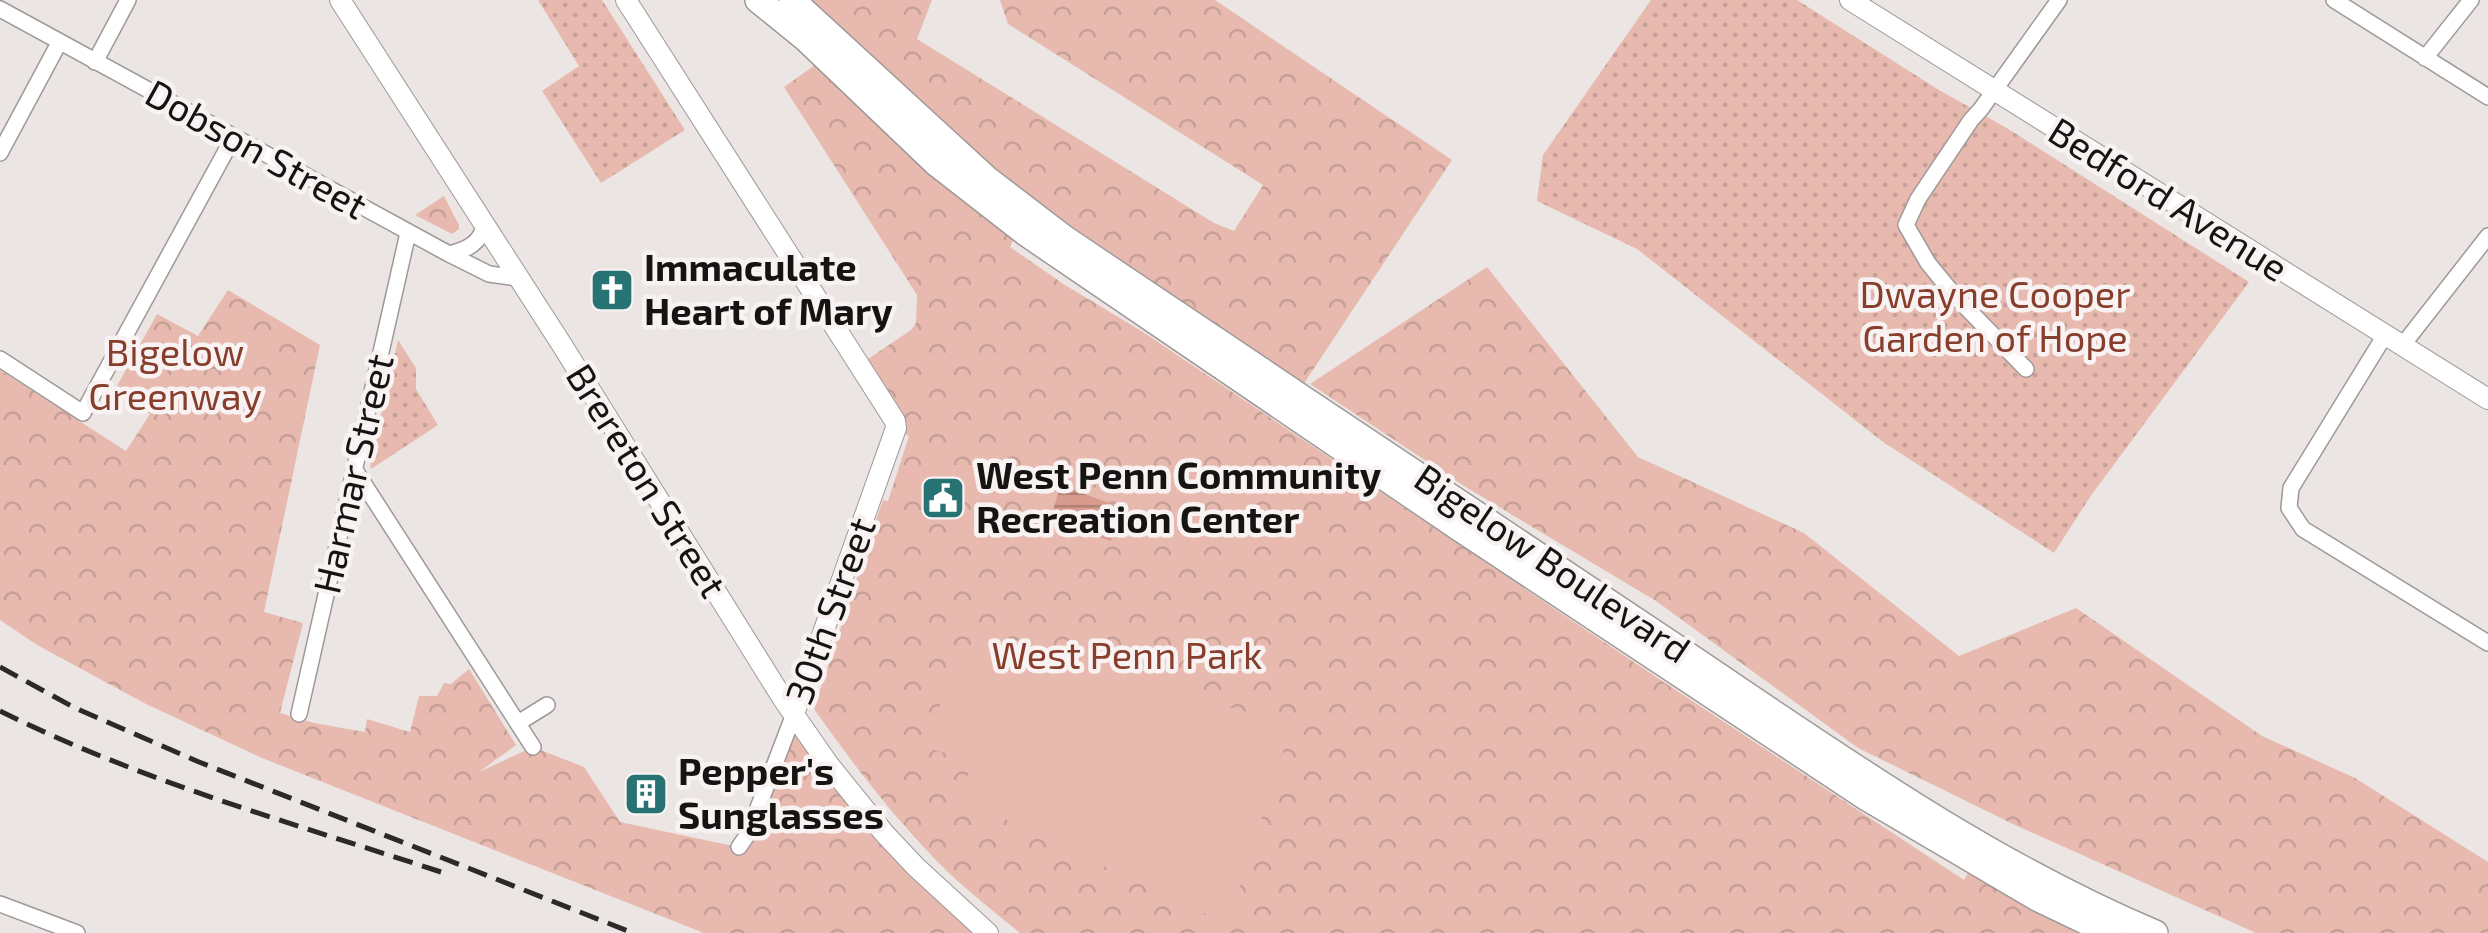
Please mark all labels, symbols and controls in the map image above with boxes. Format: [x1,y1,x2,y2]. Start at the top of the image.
street label: Dobson Street [138,69,375,228]
street label: Bedford Avenue [2041,106,2297,290]
place label: Immaculate Heart of Mary [644,243,893,333]
church icon: Immaculate Heart of Mary [589,267,635,313]
park label: Dwayne Cooper Garden of Hope [1860,270,2130,360]
park label: Bigelow Greenway [88,328,262,418]
street label: Harmar Street [302,349,402,598]
street label: Brereton Street [558,355,738,605]
place label: West Penn Community Recreation Center [976,451,1382,541]
street label: Bigelow Boulevard [1407,453,1699,671]
public building icon: West Penn Community Recreation Center [920,475,966,521]
street label: 30th Street [774,511,884,710]
park label: West Penn Park [992,631,1262,677]
place label: Pepper's Sunglasses [678,747,884,837]
building icon: Pepper's Sunglasses [623,771,669,817]

